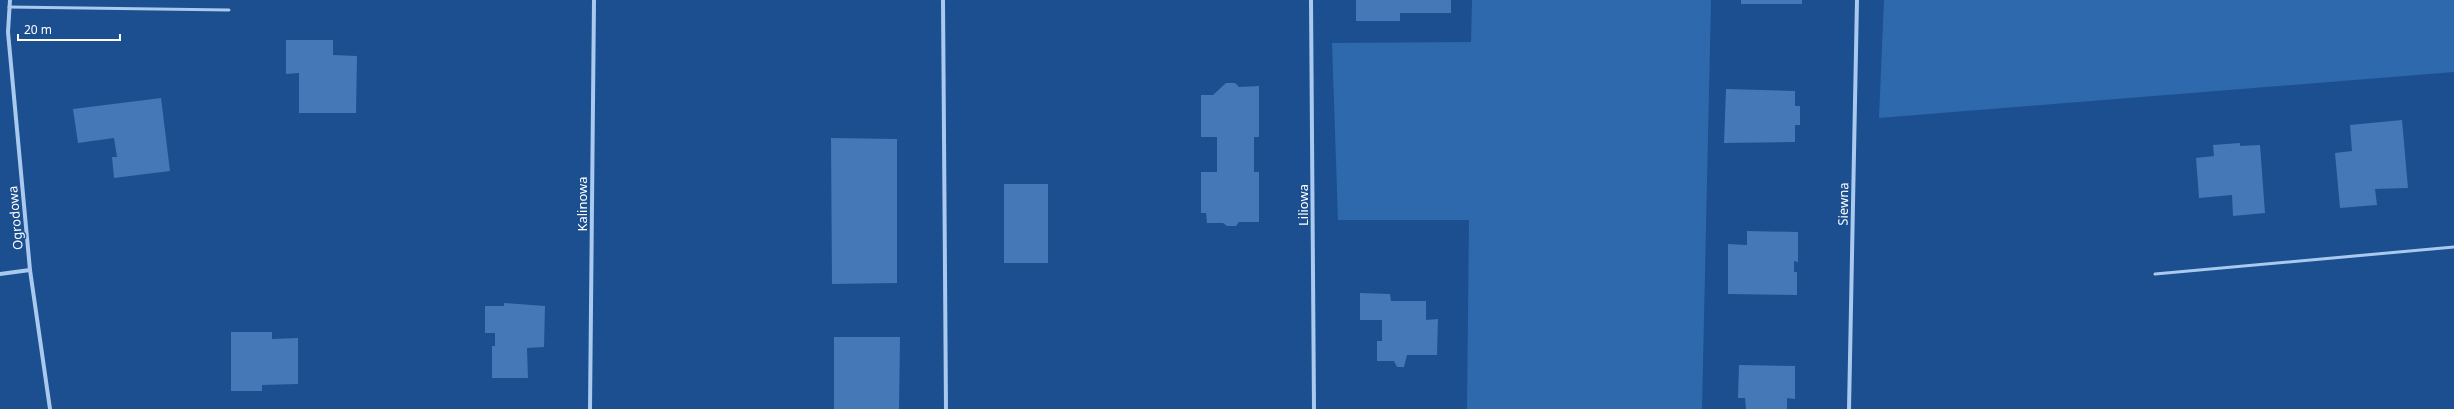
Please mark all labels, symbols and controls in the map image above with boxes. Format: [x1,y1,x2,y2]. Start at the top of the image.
scale bar [18,16,120,42]
text: 20 m [24,21,52,38]
street label: Kalinowa [573,176,591,232]
street label: Siewna [1834,182,1852,226]
street label: Liliowa [1294,184,1312,226]
street label: Ogrodowa [3,185,27,251]

